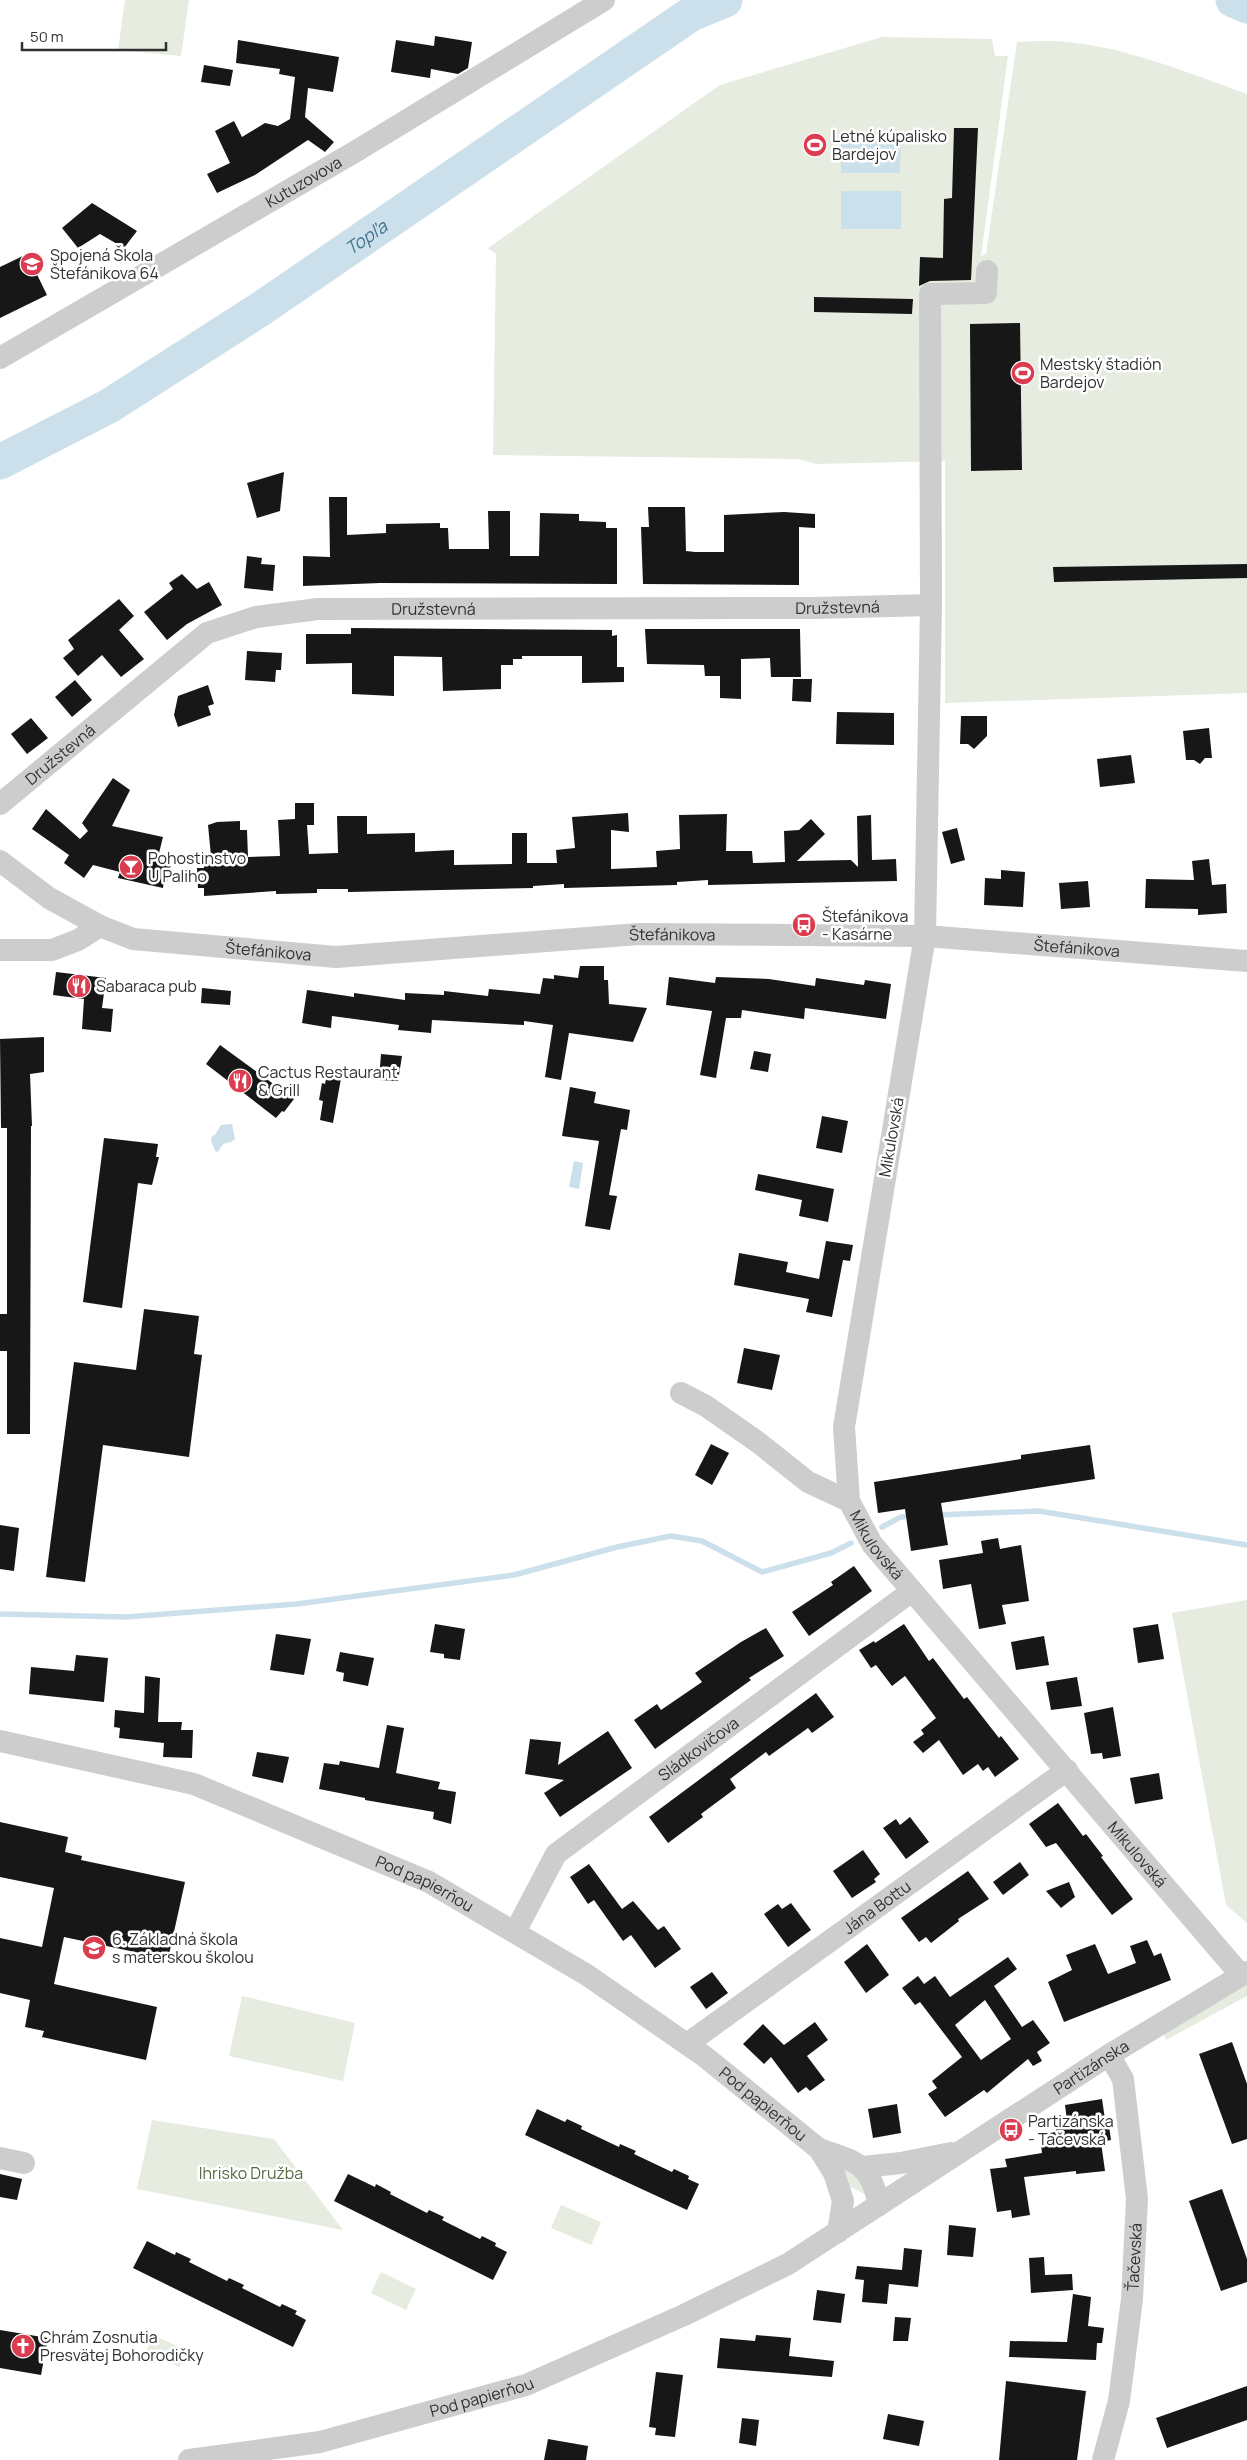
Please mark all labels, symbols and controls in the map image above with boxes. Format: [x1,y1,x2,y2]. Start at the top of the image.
scale bar [22,20,166,52]
text: 50 m [30,26,64,47]
place label: Letné kúpalisko Bardejov [832,125,947,165]
sports icon: Letné kúpalisko Bardejov [802,132,828,158]
street label: Kutuzovova [261,151,346,213]
water label: Topľa [340,213,392,260]
place label: Spojená Škola Štefánikova 64 [50,244,159,284]
school or university icon: Spojená Škola Štefánikova 64 [19,251,45,277]
place label: Mestský štadión Bardejov [1040,353,1161,393]
sports icon: Mestský štadión Bardejov [1010,360,1036,386]
street label: Družstevná [795,595,880,619]
street label: Družstevná [391,598,476,620]
street label: Družstevná [21,719,100,790]
place label: Pohostinstvo U Paliho [148,847,246,887]
bar icon: Pohostinstvo U Paliho [118,854,144,880]
place label: Štefánikova - Kasárne [822,905,908,945]
bus stop icon: Štefánikova - Kasárne [791,912,817,938]
street label: Štefánikova [628,923,716,946]
street label: Štefánikova [1033,933,1121,962]
street label: Štefánikova [224,936,312,966]
restaurant icon: Sabaraca pub [66,973,92,999]
place label: Sabaraca pub [96,975,197,997]
place label: Cactus Restaurant & Grill [258,1061,398,1101]
restaurant icon: Cactus Restaurant & Grill [227,1068,253,1094]
street label: Mikulovská [873,1095,909,1179]
street label: Mikulovská [845,1506,909,1584]
street label: Sládkovičova [653,1712,743,1786]
street label: Mikulovská [1103,1816,1172,1892]
street label: Pod papierňou [372,1850,478,1917]
street label: Jána Bottu [838,1875,915,1939]
place label: 6. Základná škola s materskou školou [112,1928,254,1968]
school or university icon: 6. Základná škola s materskou školou [81,1935,107,1961]
street label: Partizánska [1049,2035,1133,2099]
street label: Pod papierňou [715,2062,812,2146]
place label: Partizánska - Tačevská [1028,2110,1114,2150]
bus stop icon: Partizánska - Tačevská [998,2117,1024,2143]
park label: Ihrisko Družba [199,2162,303,2184]
street label: Ťačevská [1121,2222,1147,2292]
place label: Chrám Zosnutia Presvätej Bohorodičky [40,2326,204,2366]
church icon: Chrám Zosnutia Presvätej Bohorodičky [10,2333,36,2359]
street label: Pod papierňou [427,2372,537,2422]

